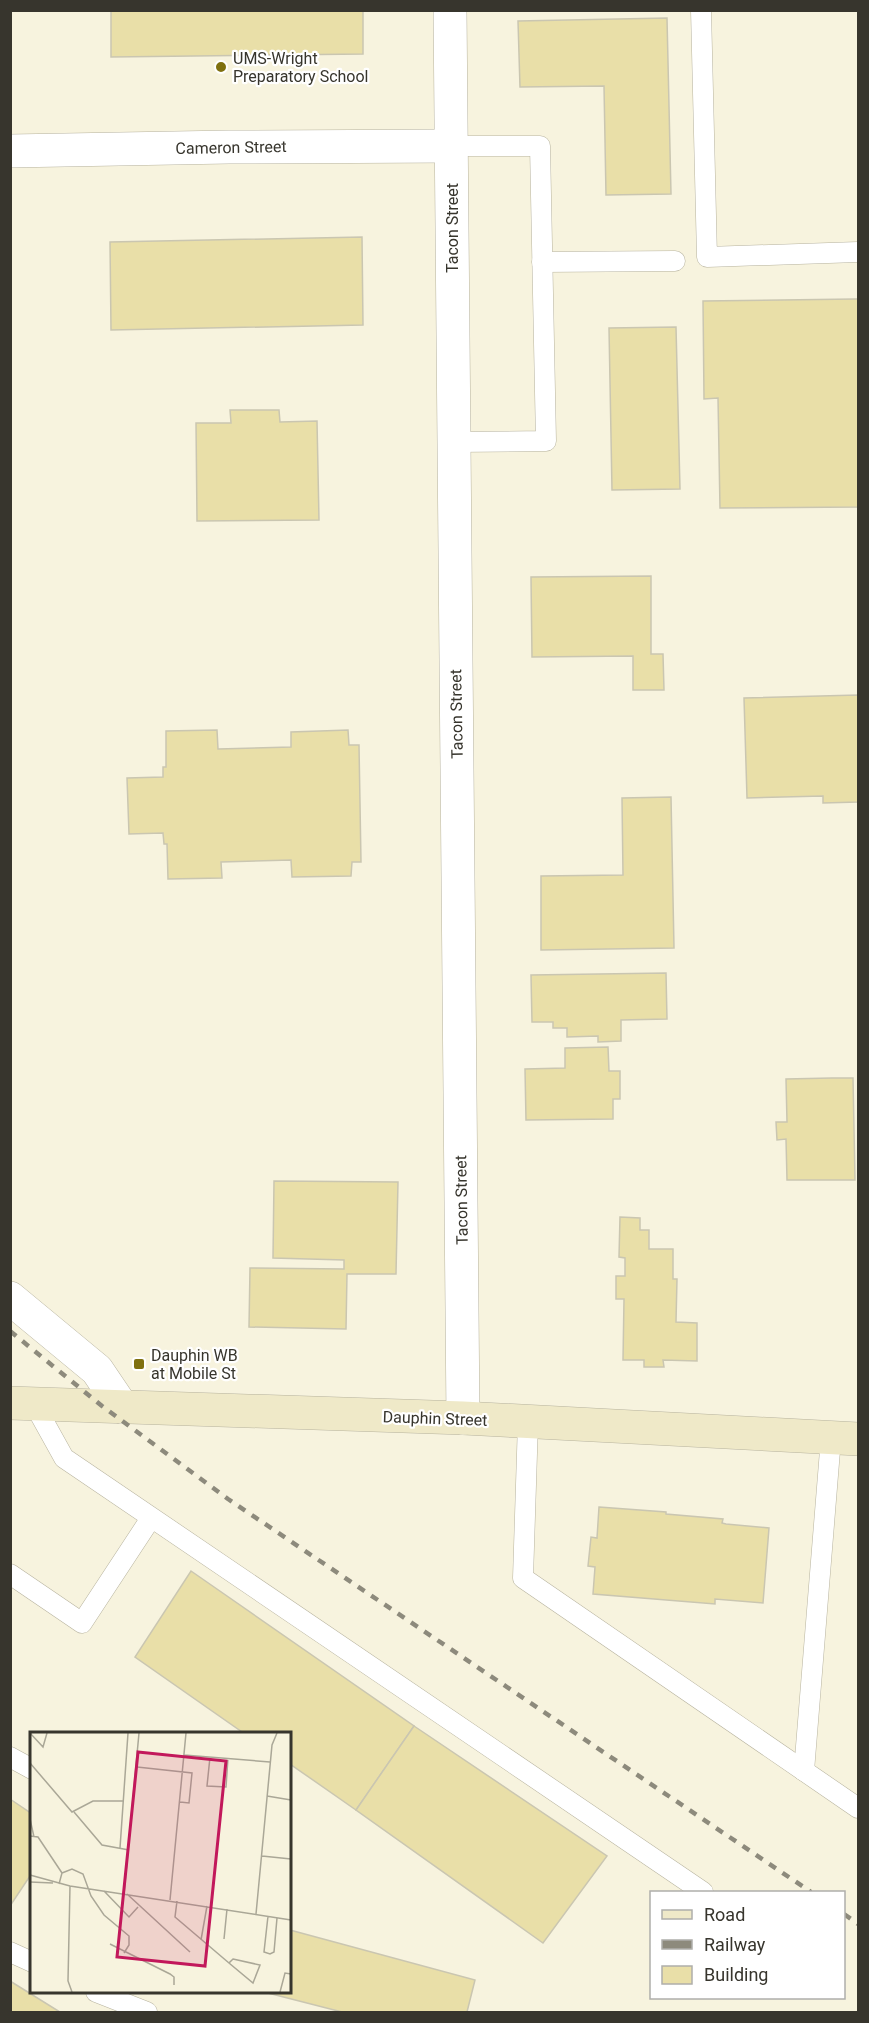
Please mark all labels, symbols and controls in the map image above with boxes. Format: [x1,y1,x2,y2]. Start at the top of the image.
place label: UMS-Wright Preparatory School [233,49,368,86]
marker: UMS-Wright Preparatory School [214,60,228,74]
street label: Cameron Street [175,137,287,158]
street label: Tacon Street [443,183,462,273]
street label: Tacon Street [446,669,467,759]
street label: Tacon Street [451,1155,472,1245]
place label: Dauphin WB at Mobile St [151,1346,238,1383]
marker: Dauphin WB at Mobile St [132,1357,146,1371]
street label: Dauphin Street [382,1407,488,1430]
inset map [30,1732,291,1993]
legend [650,1891,845,1999]
text: Road [704,1904,745,1925]
text: Railway [704,1934,766,1955]
text: Building [704,1964,768,1985]

